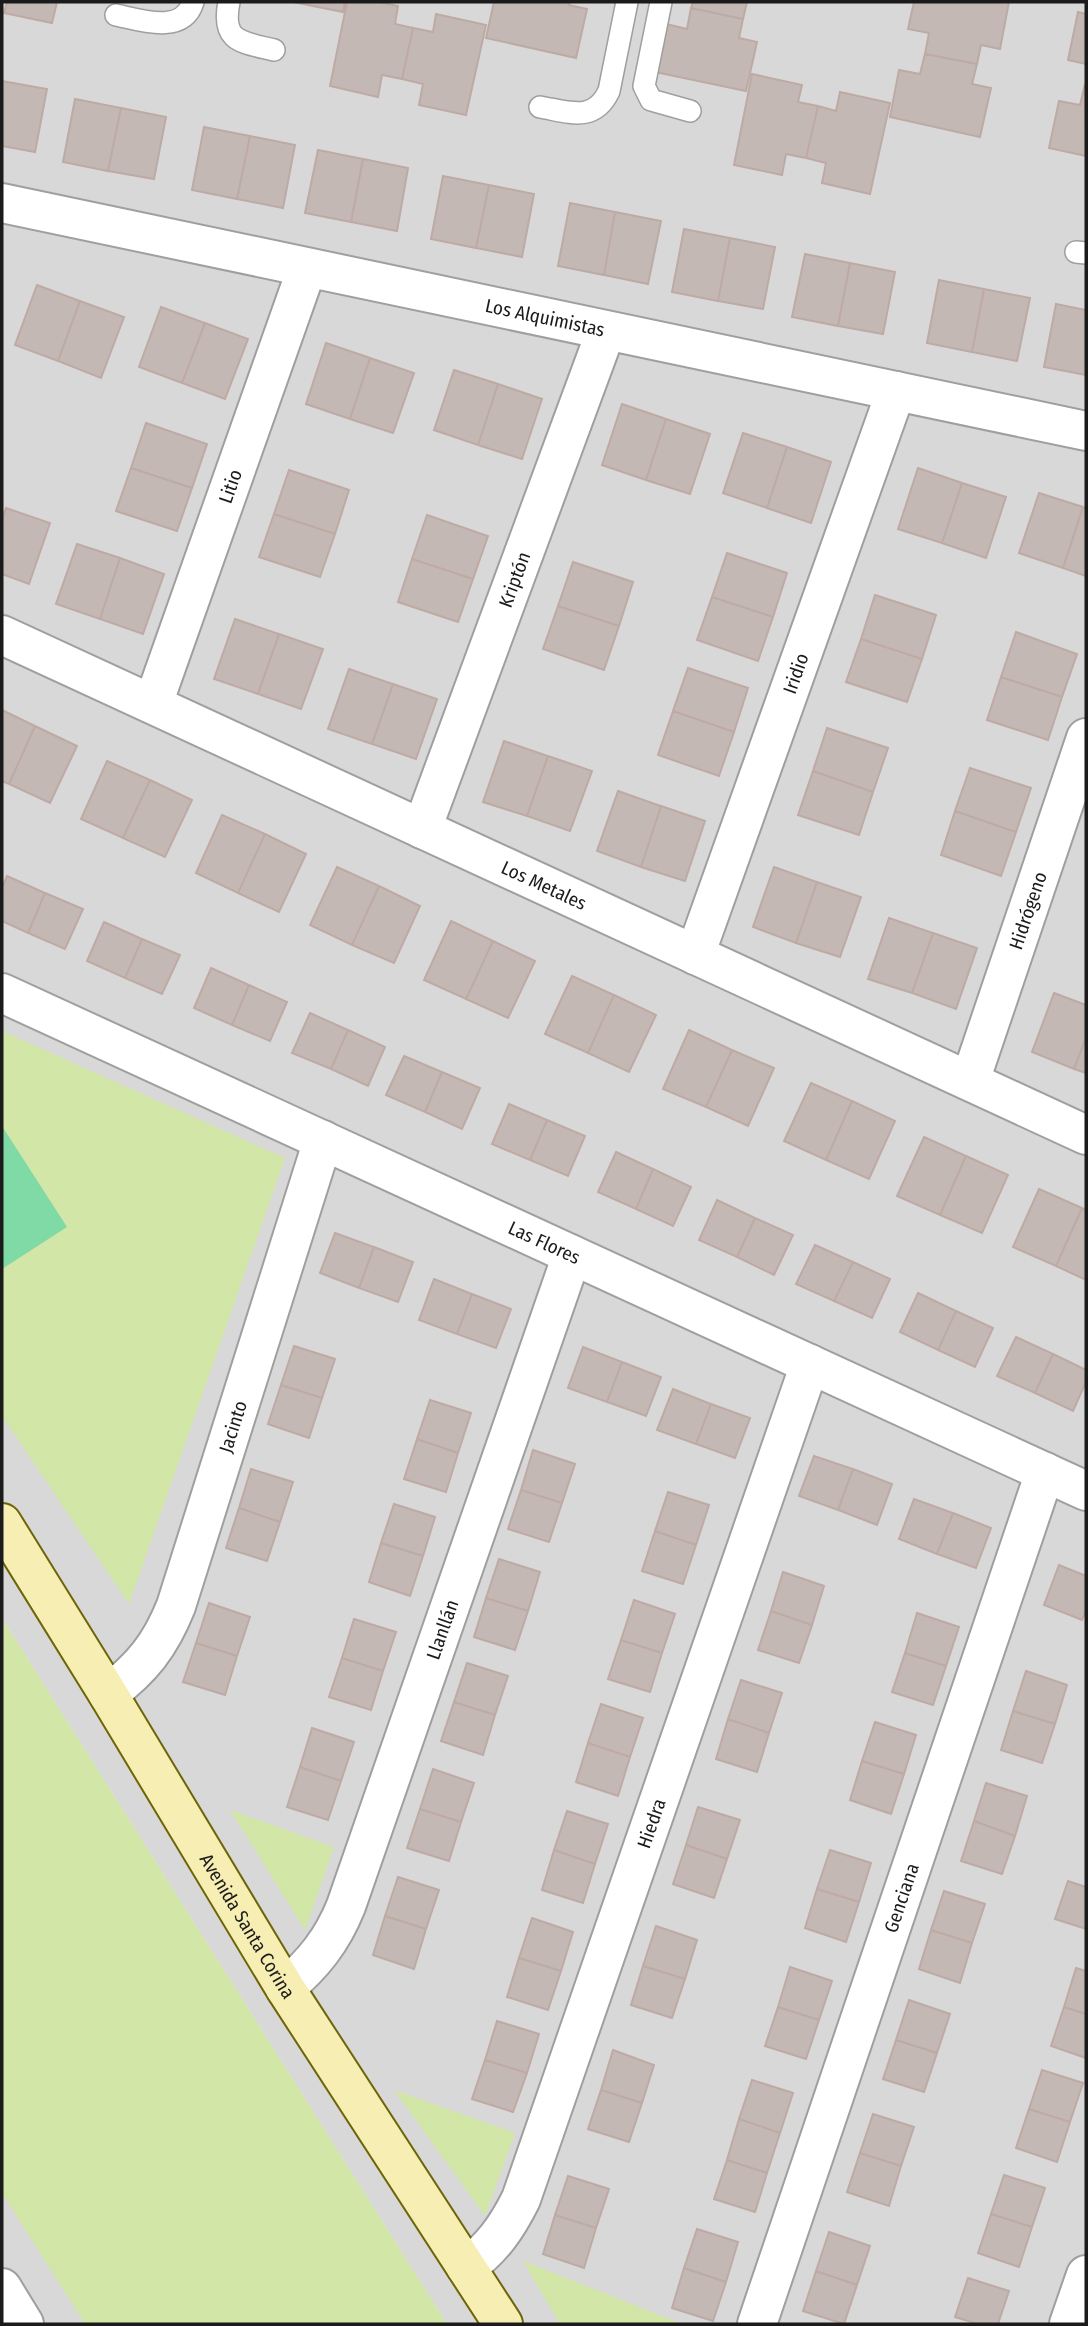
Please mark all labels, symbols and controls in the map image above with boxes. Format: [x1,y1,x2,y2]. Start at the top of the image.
street label: Los Alquimistas [483,293,607,341]
street label: Litio [213,466,246,506]
street label: Kriptón [493,549,535,610]
street label: Iridio [778,650,813,697]
street label: Los Metales [498,856,590,915]
street label: Hidrógeno [1004,869,1051,952]
street label: Las Flores [505,1216,584,1269]
street label: Jacinto [214,1398,252,1455]
street label: Llanllán [421,1597,463,1662]
street label: Hiedra [632,1795,670,1851]
street label: Avenida Santa Corina [195,1849,300,2003]
street label: Genciana [879,1860,924,1935]

